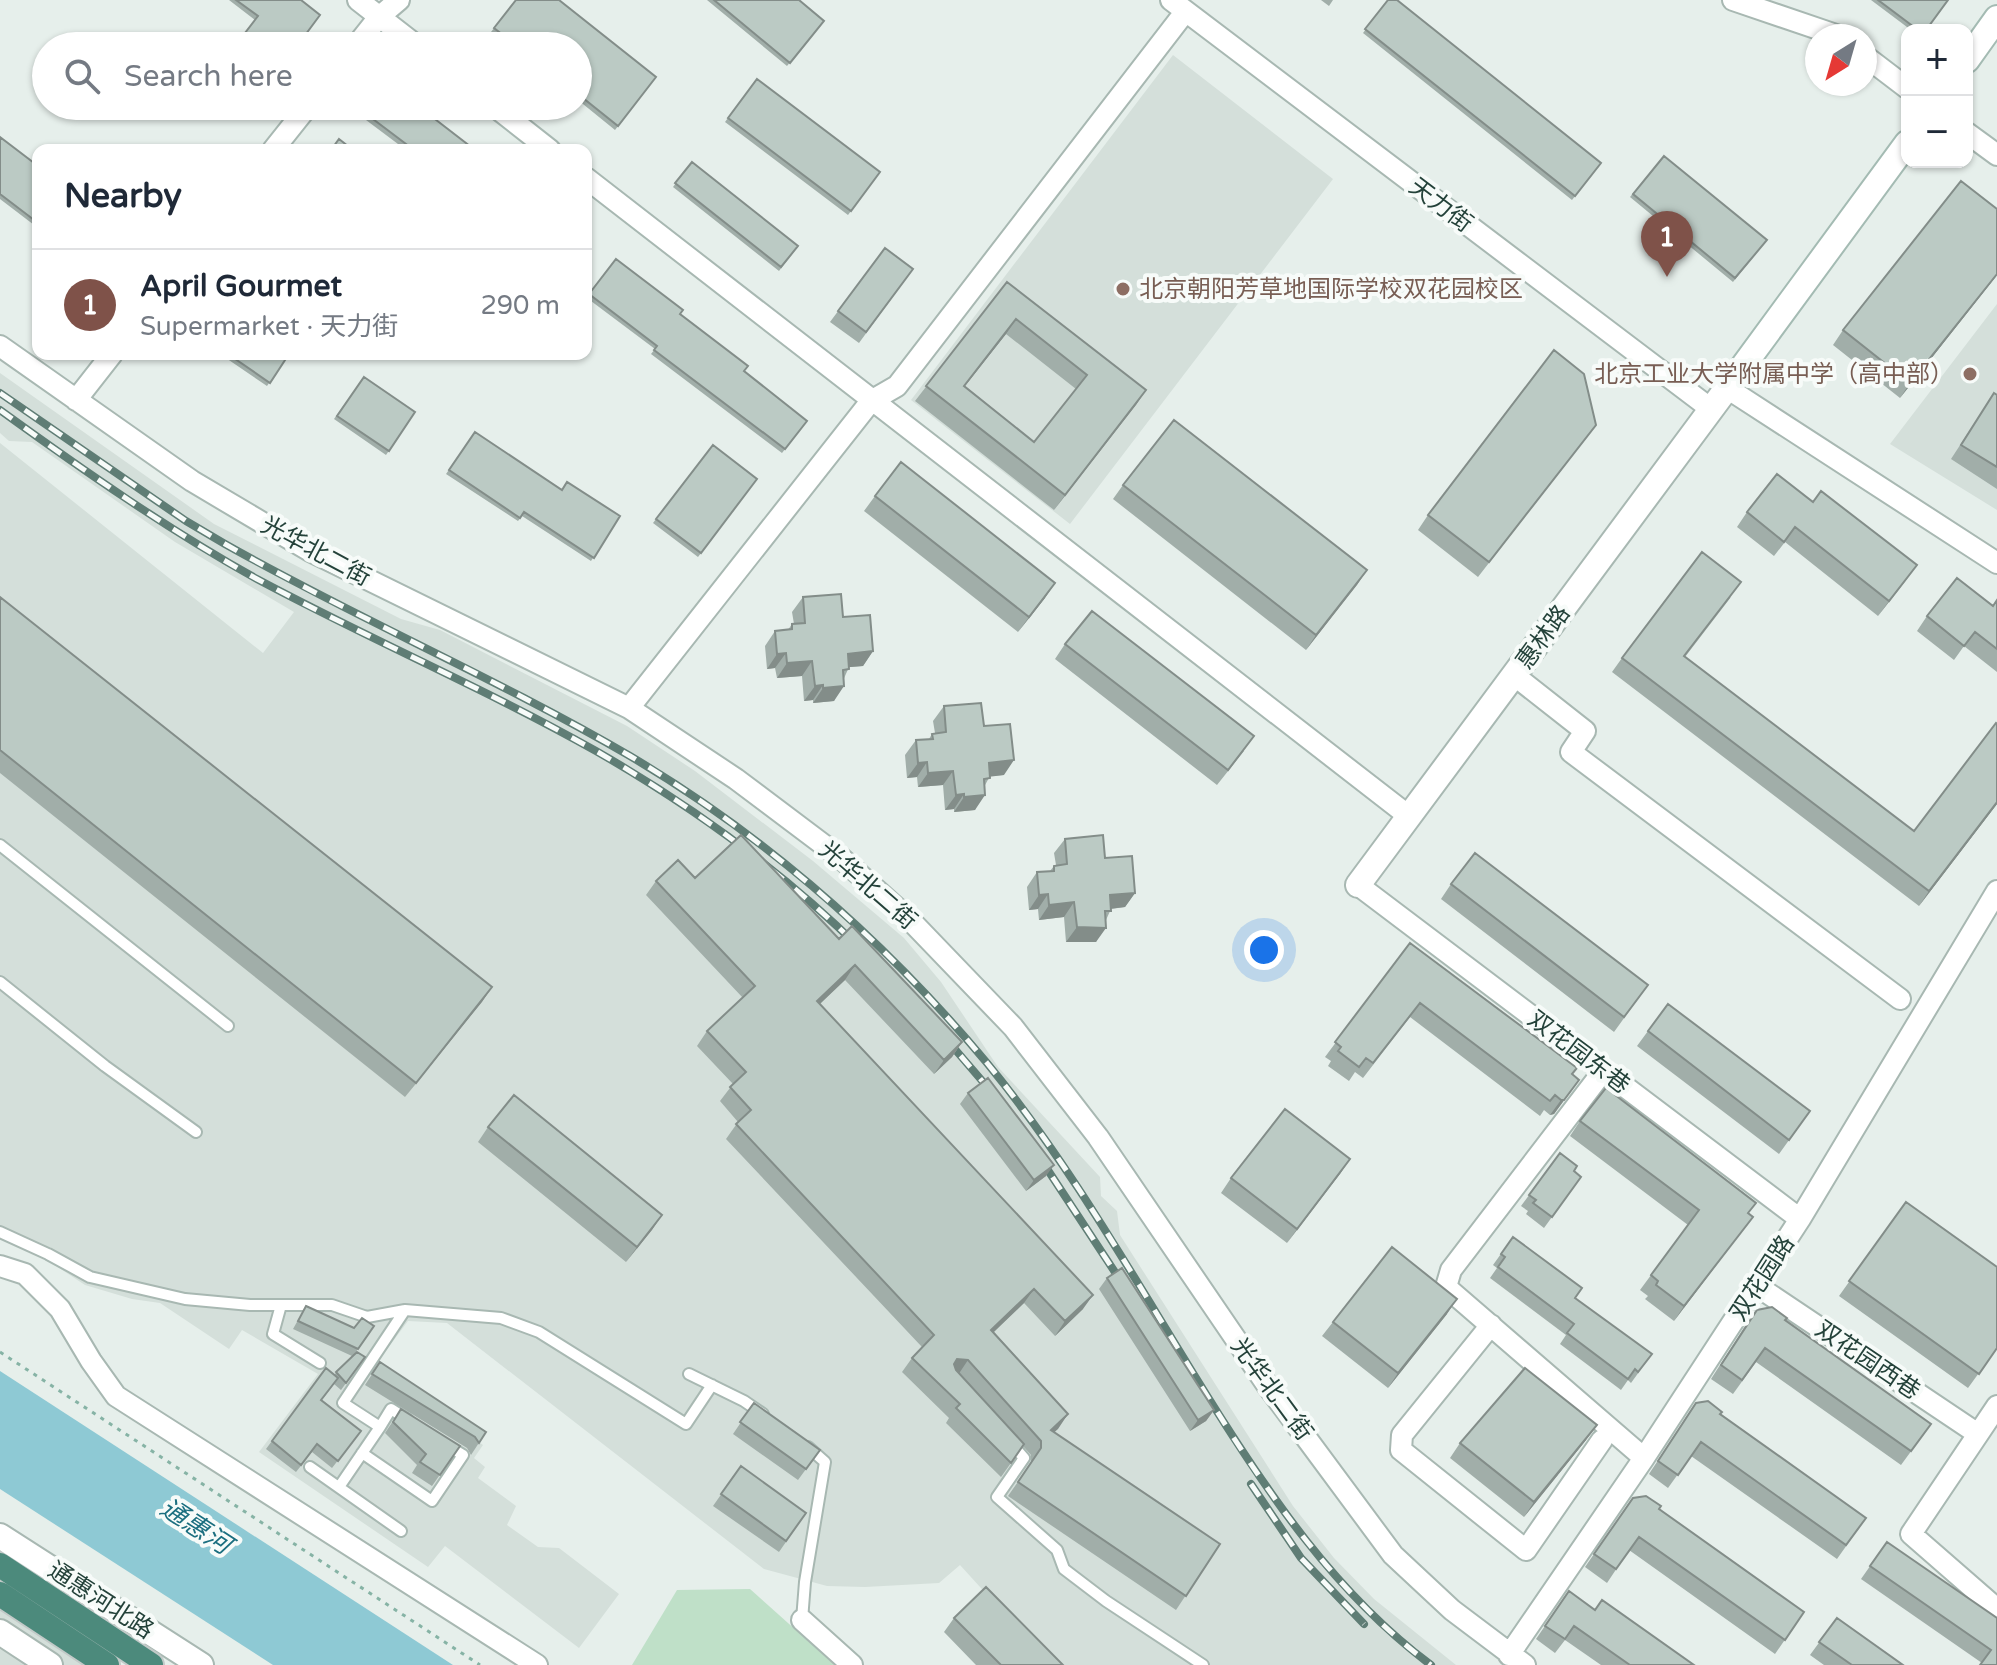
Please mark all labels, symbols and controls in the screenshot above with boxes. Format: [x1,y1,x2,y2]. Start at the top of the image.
north arrow [1805,24,1877,96]
map controls [1901,24,1973,168]
button: + [1901,24,1973,96]
search box [32,32,592,120]
icon: search [60,54,104,98]
text: Search here [124,58,293,95]
button: − [1901,96,1973,168]
street label: 天力街 [1403,172,1478,239]
text: Nearby [64,176,182,217]
pin: 1 [1641,211,1693,277]
text: April Gourmet [140,268,342,305]
place label: 北京朝阳芳草地国际学校双花园校区 [1139,275,1523,304]
marker: 北京朝阳芳草地国际学校双花园校区 [1114,280,1132,298]
text: 1 [82,290,98,321]
text: 290 m [480,290,560,321]
text: Supermarket · 天力街 [140,311,398,342]
place label: 北京工业大学附属中学（高中部） [1594,360,1954,389]
marker: 北京工业大学附属中学（高中部） [1961,365,1979,383]
street label: 光华北二街 [256,510,376,592]
street label: 惠林路 [1511,600,1576,675]
street label: 光华北二街 [813,835,922,936]
your location [1244,930,1284,970]
street label: 双花园东巷 [1522,1005,1635,1100]
street label: 双花园路 [1724,1230,1801,1326]
street label: 双花园西巷 [1810,1315,1926,1406]
street label: 光华北二街 [1225,1332,1319,1446]
water label: 通惠河 [155,1492,241,1563]
street label: 通惠河北路 [43,1556,159,1645]

